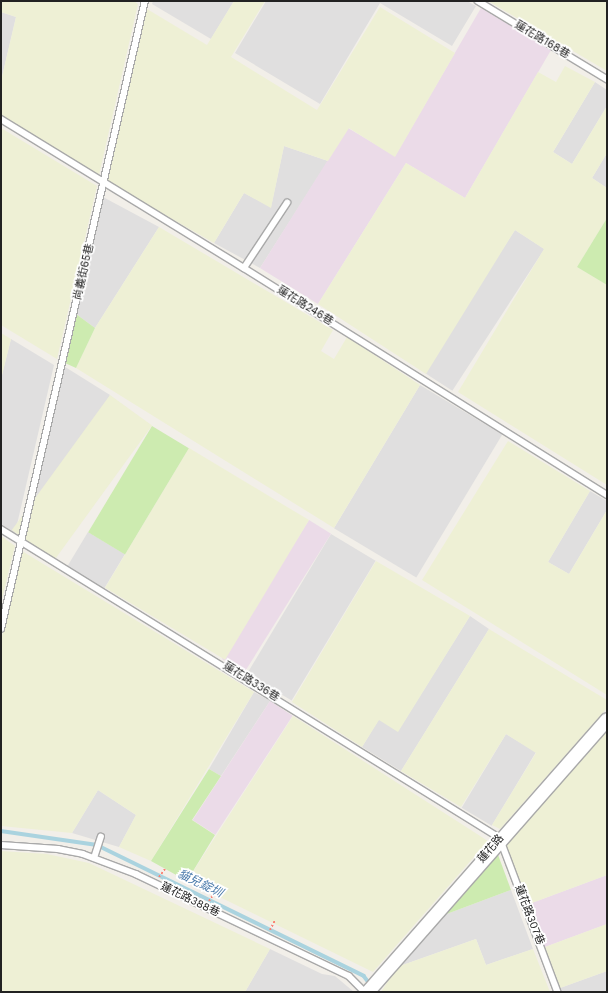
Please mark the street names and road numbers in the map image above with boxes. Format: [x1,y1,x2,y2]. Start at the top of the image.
street label: 蓮花路168巷 [512,18,572,62]
street label: 尚義街65巷 [71,243,97,301]
street label: 蓮花路246巷 [275,284,335,328]
street label: 蓮花路336巷 [221,660,281,704]
street label: 蓮花路 [475,832,507,866]
street label: 蓮花路388巷 [158,880,222,920]
street label: 蓮花路307巷 [512,883,546,947]

